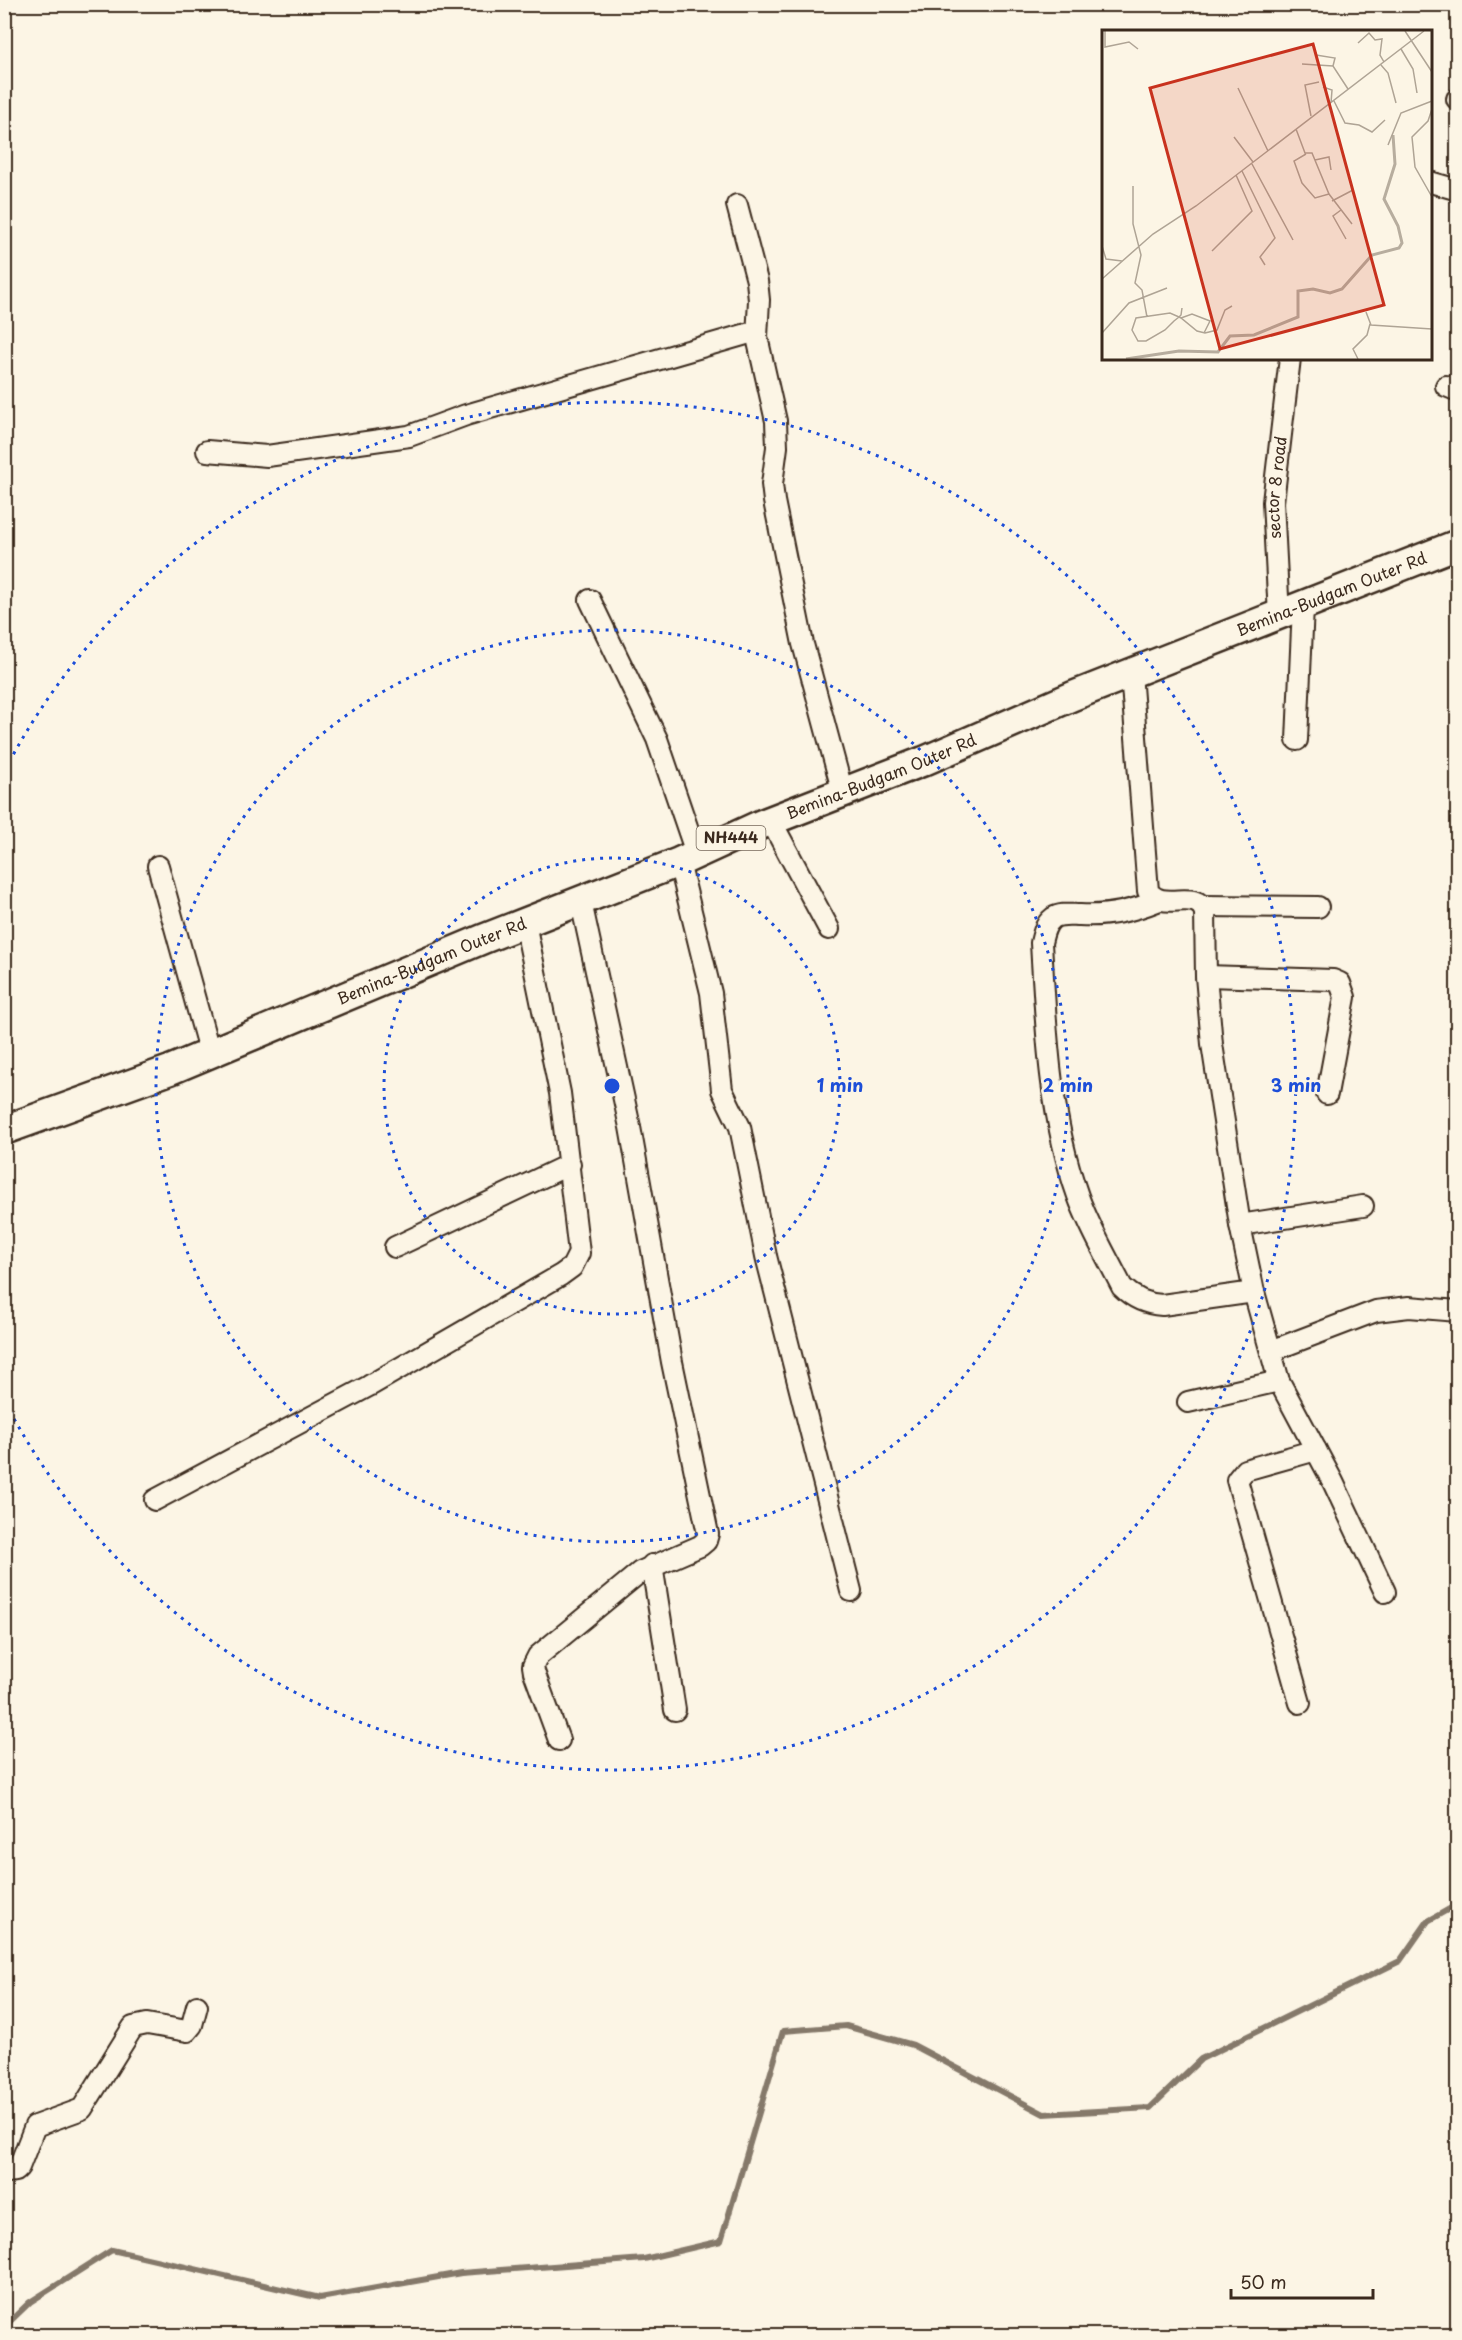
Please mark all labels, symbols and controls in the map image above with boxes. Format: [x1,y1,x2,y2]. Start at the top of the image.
inset map [1102,30,1432,360]
street label: sector 8 road [1260,435,1292,539]
street label: Bemina-Budgam Outer Rd [1232,545,1430,641]
street label: Bemina-Budgam Outer Rd [782,727,980,824]
road number: NH444 [696,826,766,850]
street label: Bemina-Budgam Outer Rd [333,910,530,1010]
text: 1 min [817,1071,863,1098]
text: 2 min [1043,1071,1093,1098]
text: 3 min [1271,1071,1321,1098]
centre of rings [602,1076,622,1096]
scale bar [1231,2262,1374,2300]
text: 50 m [1240,2268,1287,2295]

